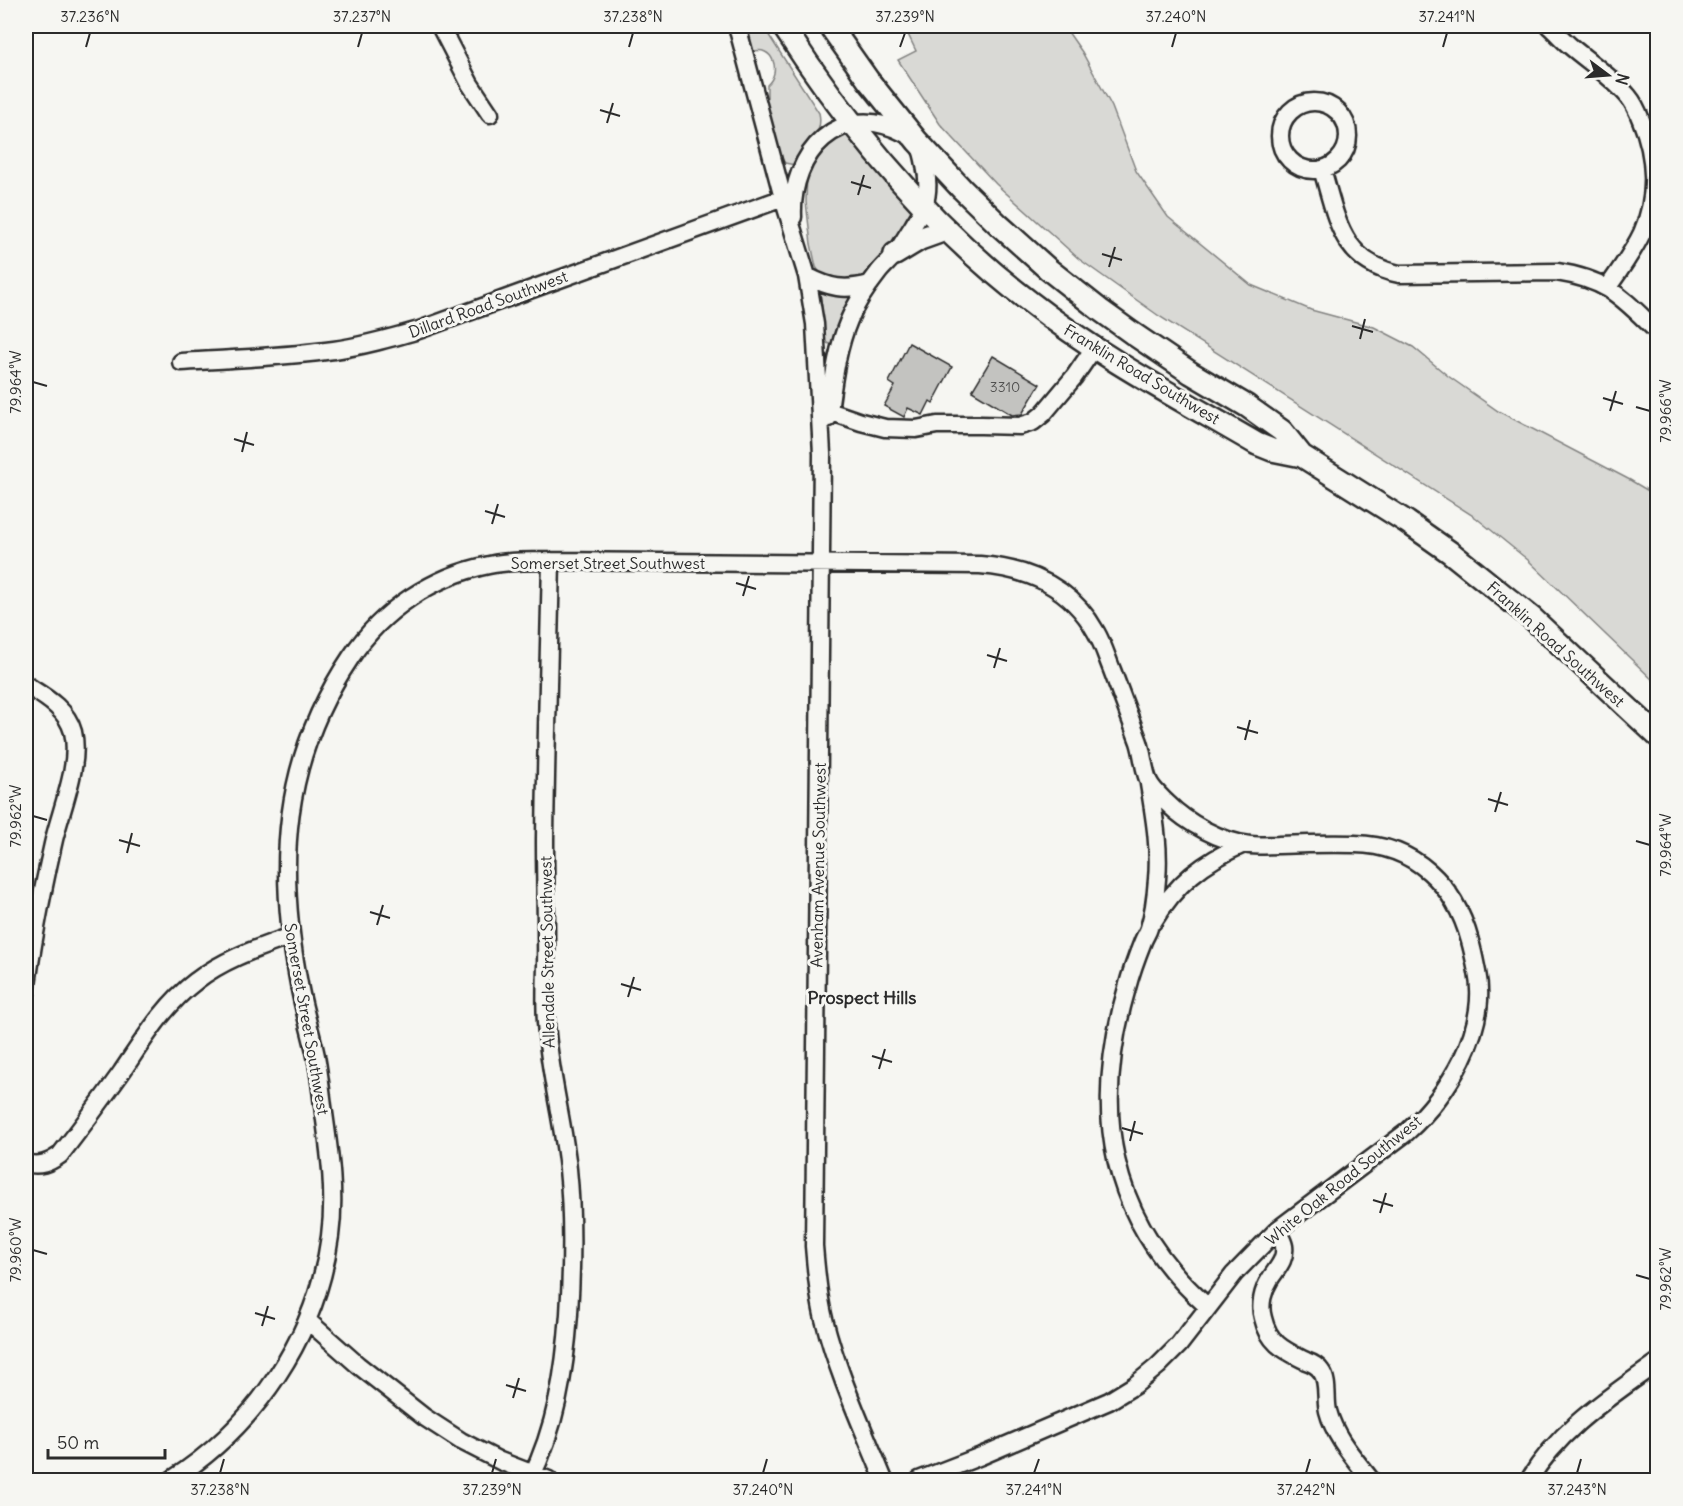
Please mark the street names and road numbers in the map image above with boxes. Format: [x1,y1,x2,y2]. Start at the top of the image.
street label: Dillard Road Southwest [406,266,571,342]
street label: Franklin Road Southwest [1060,319,1224,429]
street label: Somerset Street Southwest [511,553,706,573]
street label: Franklin Road Southwest [1483,577,1629,712]
street label: Avenham Avenue Southwest [806,762,830,968]
street label: Allendale Street Southwest [535,855,559,1048]
street label: Somerset Street Southwest [280,922,334,1117]
street label: White Oak Road Southwest [1261,1110,1426,1249]

